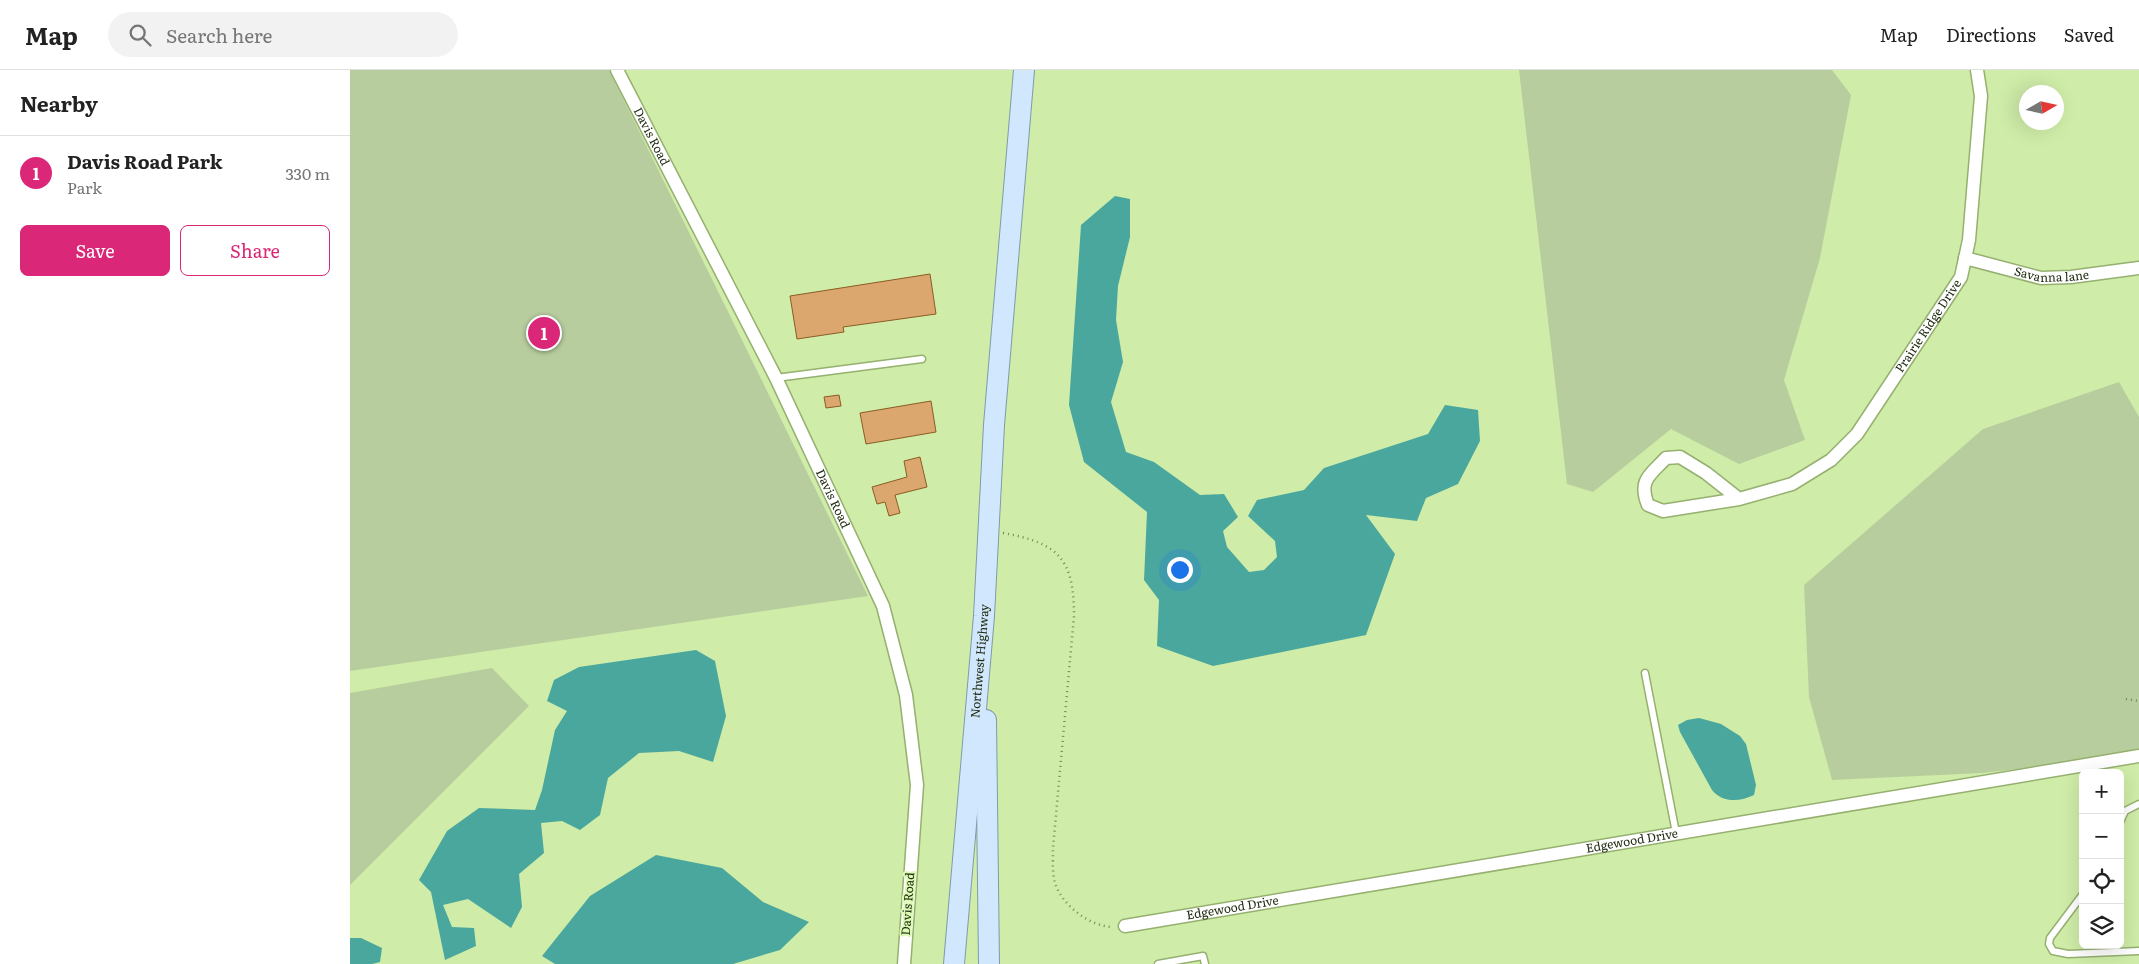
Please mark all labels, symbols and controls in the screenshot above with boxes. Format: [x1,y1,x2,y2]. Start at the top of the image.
search box [108,12,458,57]
text: Map [25,17,78,52]
icon: search [126,21,154,49]
text: Search here [166,21,272,49]
text: Map [1880,21,1918,48]
text: Directions [1946,21,2036,48]
text: Saved [2064,21,2114,48]
north arrow [2019,85,2064,130]
text: Nearby [20,87,98,118]
street label: Davis Road [630,104,675,169]
text: Davis Road Park [67,147,223,175]
text: 1 [33,161,39,185]
text: 330 m [285,161,330,185]
text: Park [67,175,102,199]
button: Save [20,225,170,276]
button: Share [180,225,330,276]
street label: Savanna lane [2013,261,2090,286]
street label: Prairie Ridge Drive [1890,275,1965,376]
pin: 1 [528,314,560,352]
street label: Davis Road [812,466,855,531]
your location [1167,557,1193,583]
street label: Northwest Highway [965,604,993,719]
map controls [2079,769,2124,949]
button: + [2079,769,2124,814]
button: − [2079,814,2124,859]
street label: Edgewood Drive [1584,823,1679,857]
button: locate [2079,859,2124,904]
street label: Davis Road [896,871,918,936]
street label: Edgewood Drive [1185,890,1280,924]
button: layers [2079,904,2124,949]

